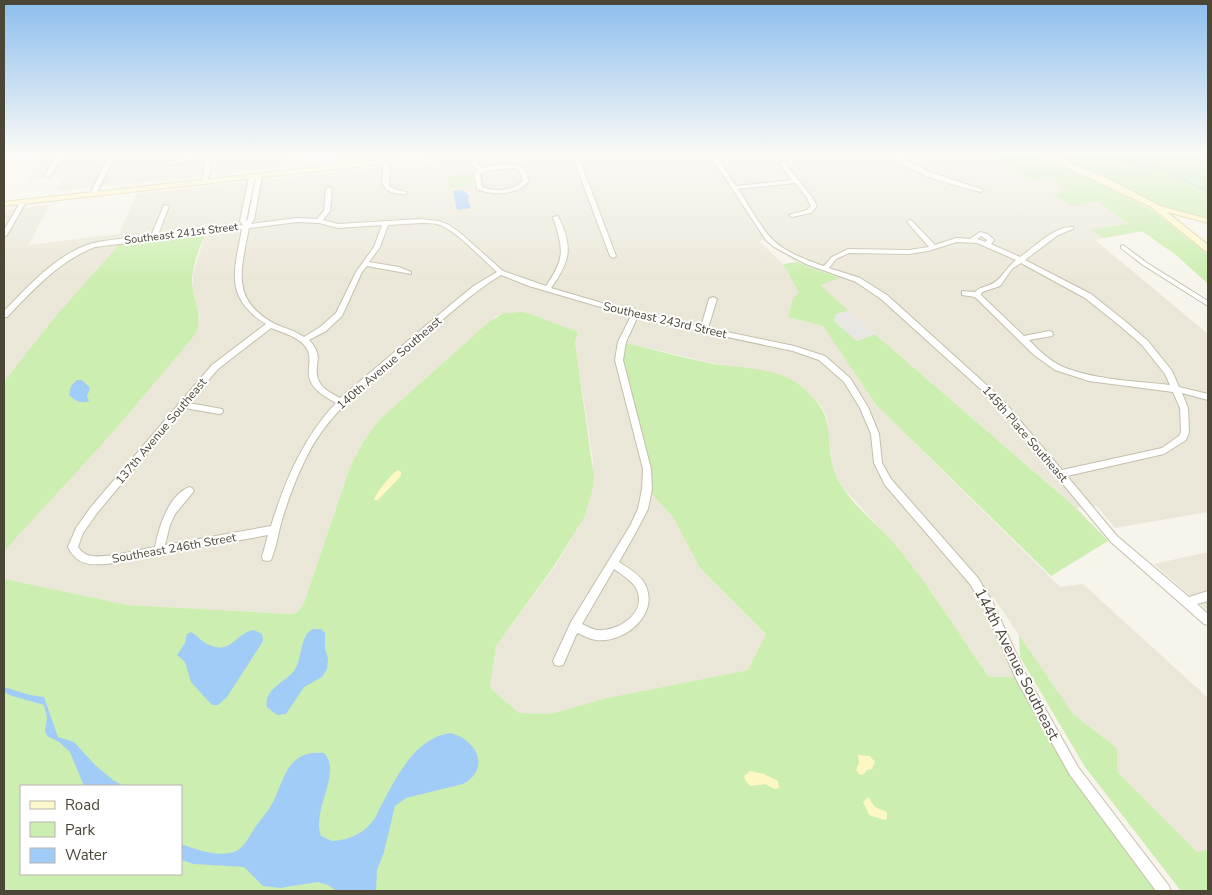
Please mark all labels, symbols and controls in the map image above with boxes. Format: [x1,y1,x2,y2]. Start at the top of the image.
street label: Southeast 241st Street [123,219,239,248]
street label: Southeast 243rd Street [602,298,729,342]
street label: 140th Avenue Southeast [333,312,445,413]
street label: 137th Avenue Southeast [112,374,211,488]
street label: 145th Place Southeast [979,382,1072,486]
street label: Southeast 246th Street [111,529,238,567]
street label: 144th Avenue Southeast [970,585,1064,744]
legend [20,785,182,875]
text: Road [65,795,100,815]
text: Park [65,820,95,840]
text: Water [65,845,108,865]

